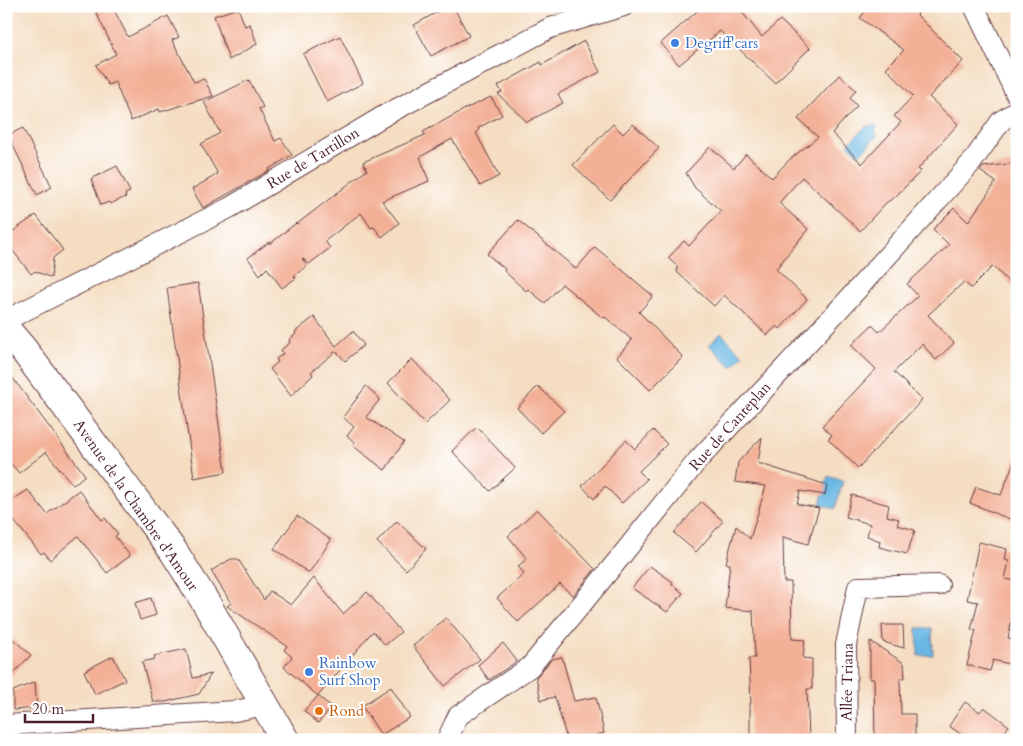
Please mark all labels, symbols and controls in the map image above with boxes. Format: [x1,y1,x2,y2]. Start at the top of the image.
place label: Degriff'cars [685,33,758,53]
marker: Degriff'cars [669,37,681,49]
street label: Rue de Tartillon [263,122,363,193]
street label: Rue de Canteplan [685,377,776,475]
street label: Avenue de la Chambre d'Amour [69,415,203,595]
street label: Allée Triana [836,642,858,721]
place label: Rainbow Surf Shop [319,653,381,690]
marker: Rainbow Surf Shop [303,666,315,678]
scale bar [25,691,92,723]
text: 20 m [32,699,64,719]
place label: Rond [329,701,364,721]
marker: Rond [313,705,325,717]

